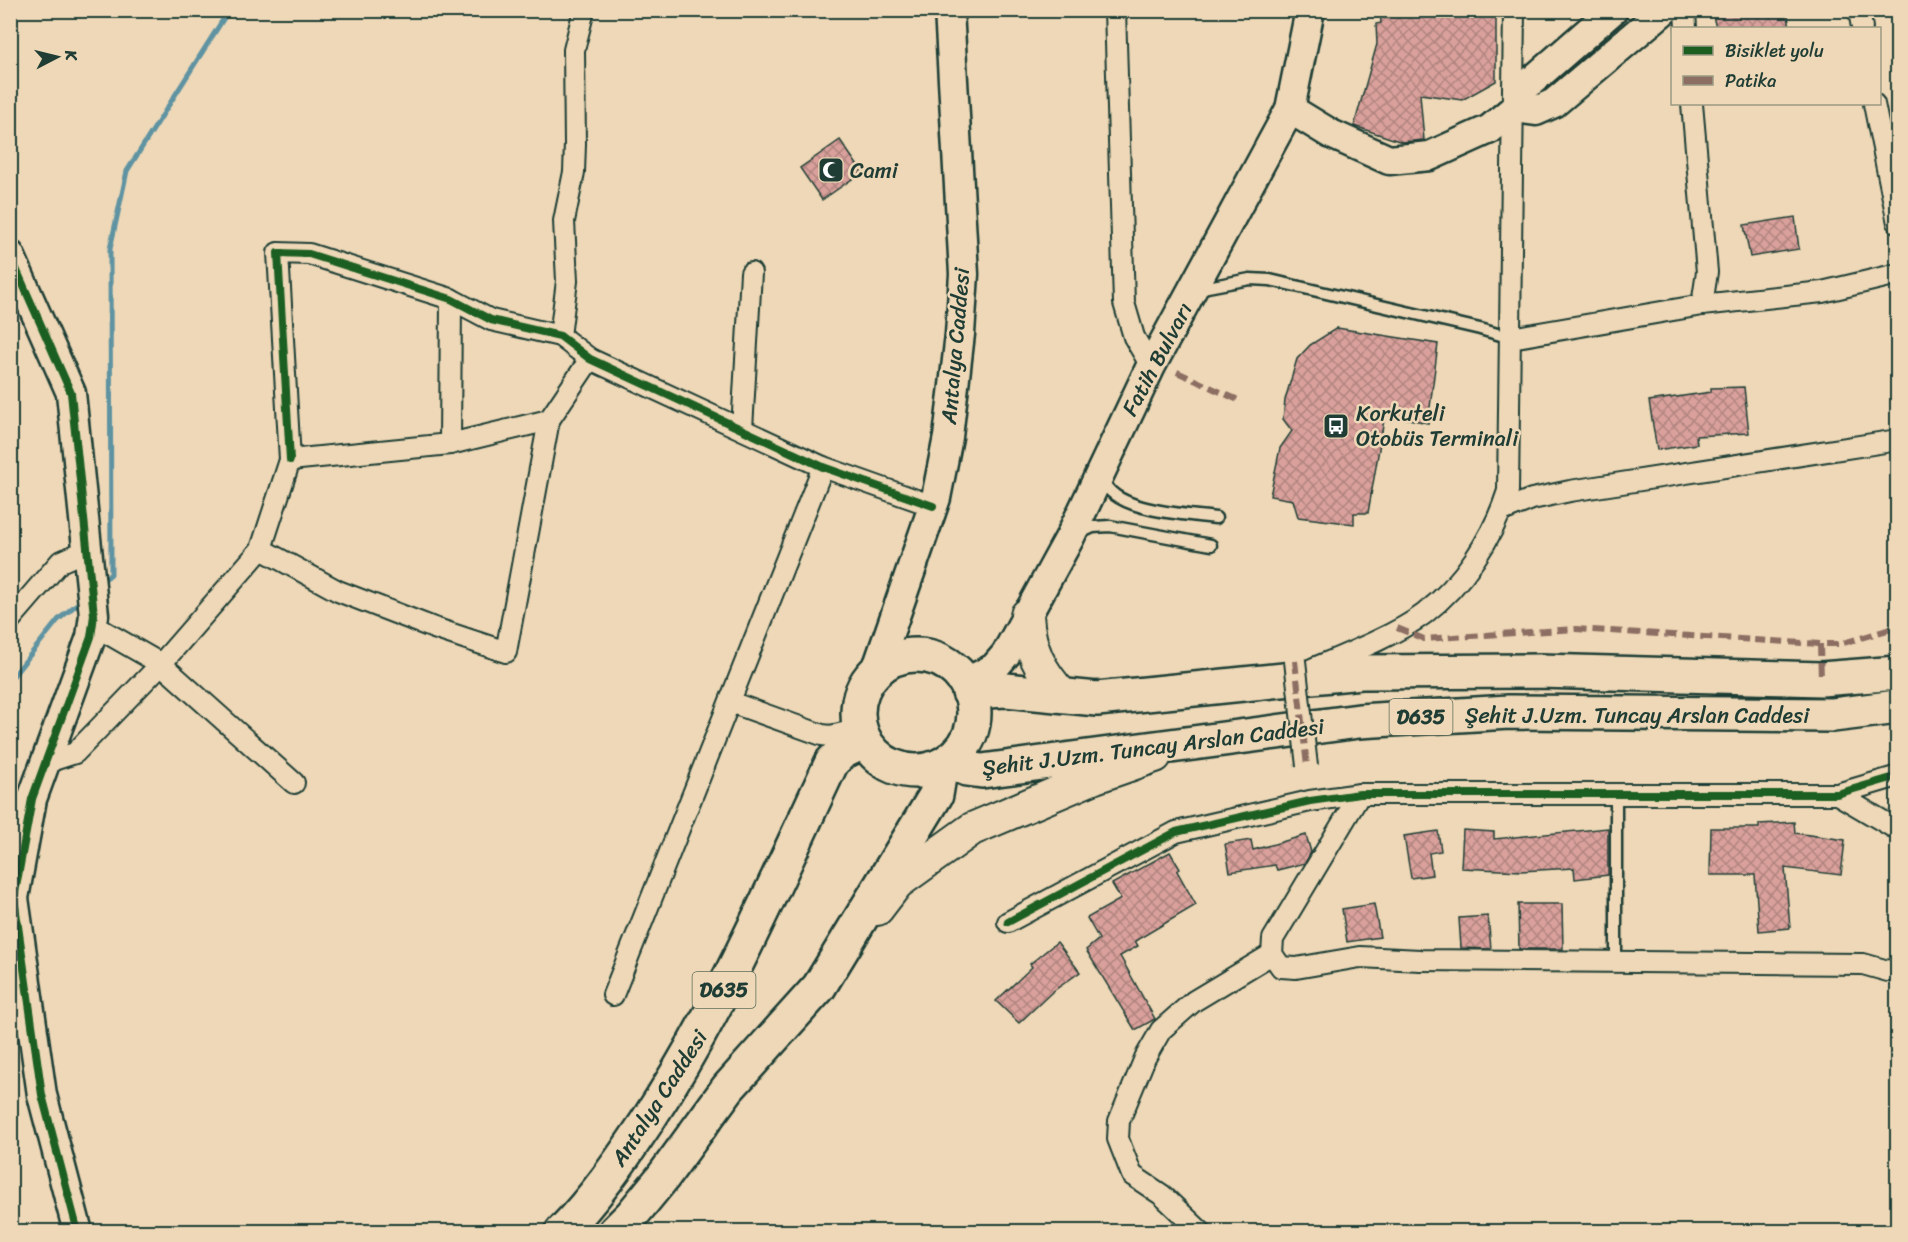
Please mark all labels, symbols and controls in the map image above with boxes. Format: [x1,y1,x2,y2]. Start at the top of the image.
north arrow [27,27,87,87]
legend [1671,27,1881,105]
text: Bisiklet yolu [1725,35,1824,67]
text: K [56,48,87,63]
text: Patika [1725,65,1776,97]
place label: Cami [850,151,899,190]
mosque icon: Cami [816,155,846,185]
street label: Antalya Caddesi [929,265,981,427]
street label: Fatih Bulvarı [1111,295,1203,423]
place label: Korkuteli Otobüs Terminali [1356,394,1519,458]
bus stop icon: Korkuteli Otobüs Terminali [1321,411,1351,441]
street label: Şehit J.Uzm. Tuncay Arslan Caddesi [1465,696,1810,735]
road number: D635 [1390,699,1452,735]
street label: Şehit J.Uzm. Tuncay Arslan Caddesi [980,707,1327,787]
road number: D635 [692,972,756,1008]
street label: Antalya Caddesi [599,1021,719,1175]

